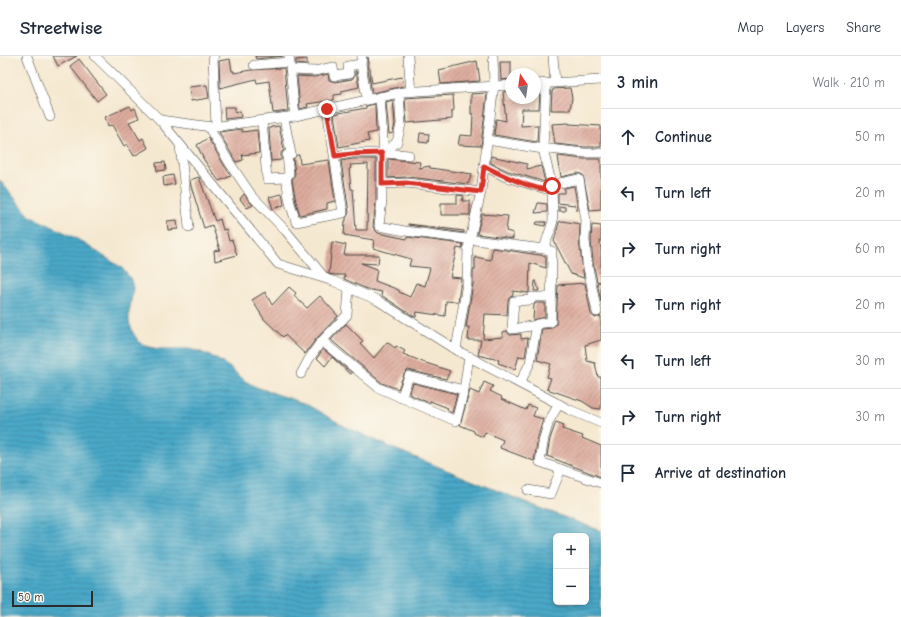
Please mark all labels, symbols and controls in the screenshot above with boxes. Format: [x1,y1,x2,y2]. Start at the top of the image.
text: Streetwise [20,17,102,39]
text: Map [737,19,764,36]
text: Layers [786,19,824,36]
text: Share [846,19,881,36]
north arrow [505,68,541,104]
text: 3 min [617,73,658,92]
text: Walk · 210 m [813,75,885,90]
route end [318,100,336,118]
icon: ahead [617,126,639,148]
text: Continue [655,128,712,146]
text: 50 m [855,129,885,144]
route start [543,177,561,195]
icon: left [617,182,639,204]
text: Turn left [655,184,711,202]
text: 20 m [855,185,885,200]
icon: right [617,238,639,260]
text: Turn right [655,240,721,258]
text: 60 m [855,241,885,256]
icon: right [617,294,639,316]
text: Turn right [655,296,721,314]
text: 20 m [855,297,885,312]
icon: left [617,350,639,372]
text: Turn left [655,352,711,370]
text: 30 m [855,353,885,368]
icon: right [617,406,639,428]
text: Turn right [655,408,721,426]
text: 30 m [855,409,885,424]
icon: arrive [617,462,639,484]
text: Arrive at destination [655,464,786,482]
map controls [553,533,589,605]
button: + [553,533,589,569]
button: − [553,569,589,605]
scale bar [12,589,93,608]
text: 50 m [18,591,43,604]

